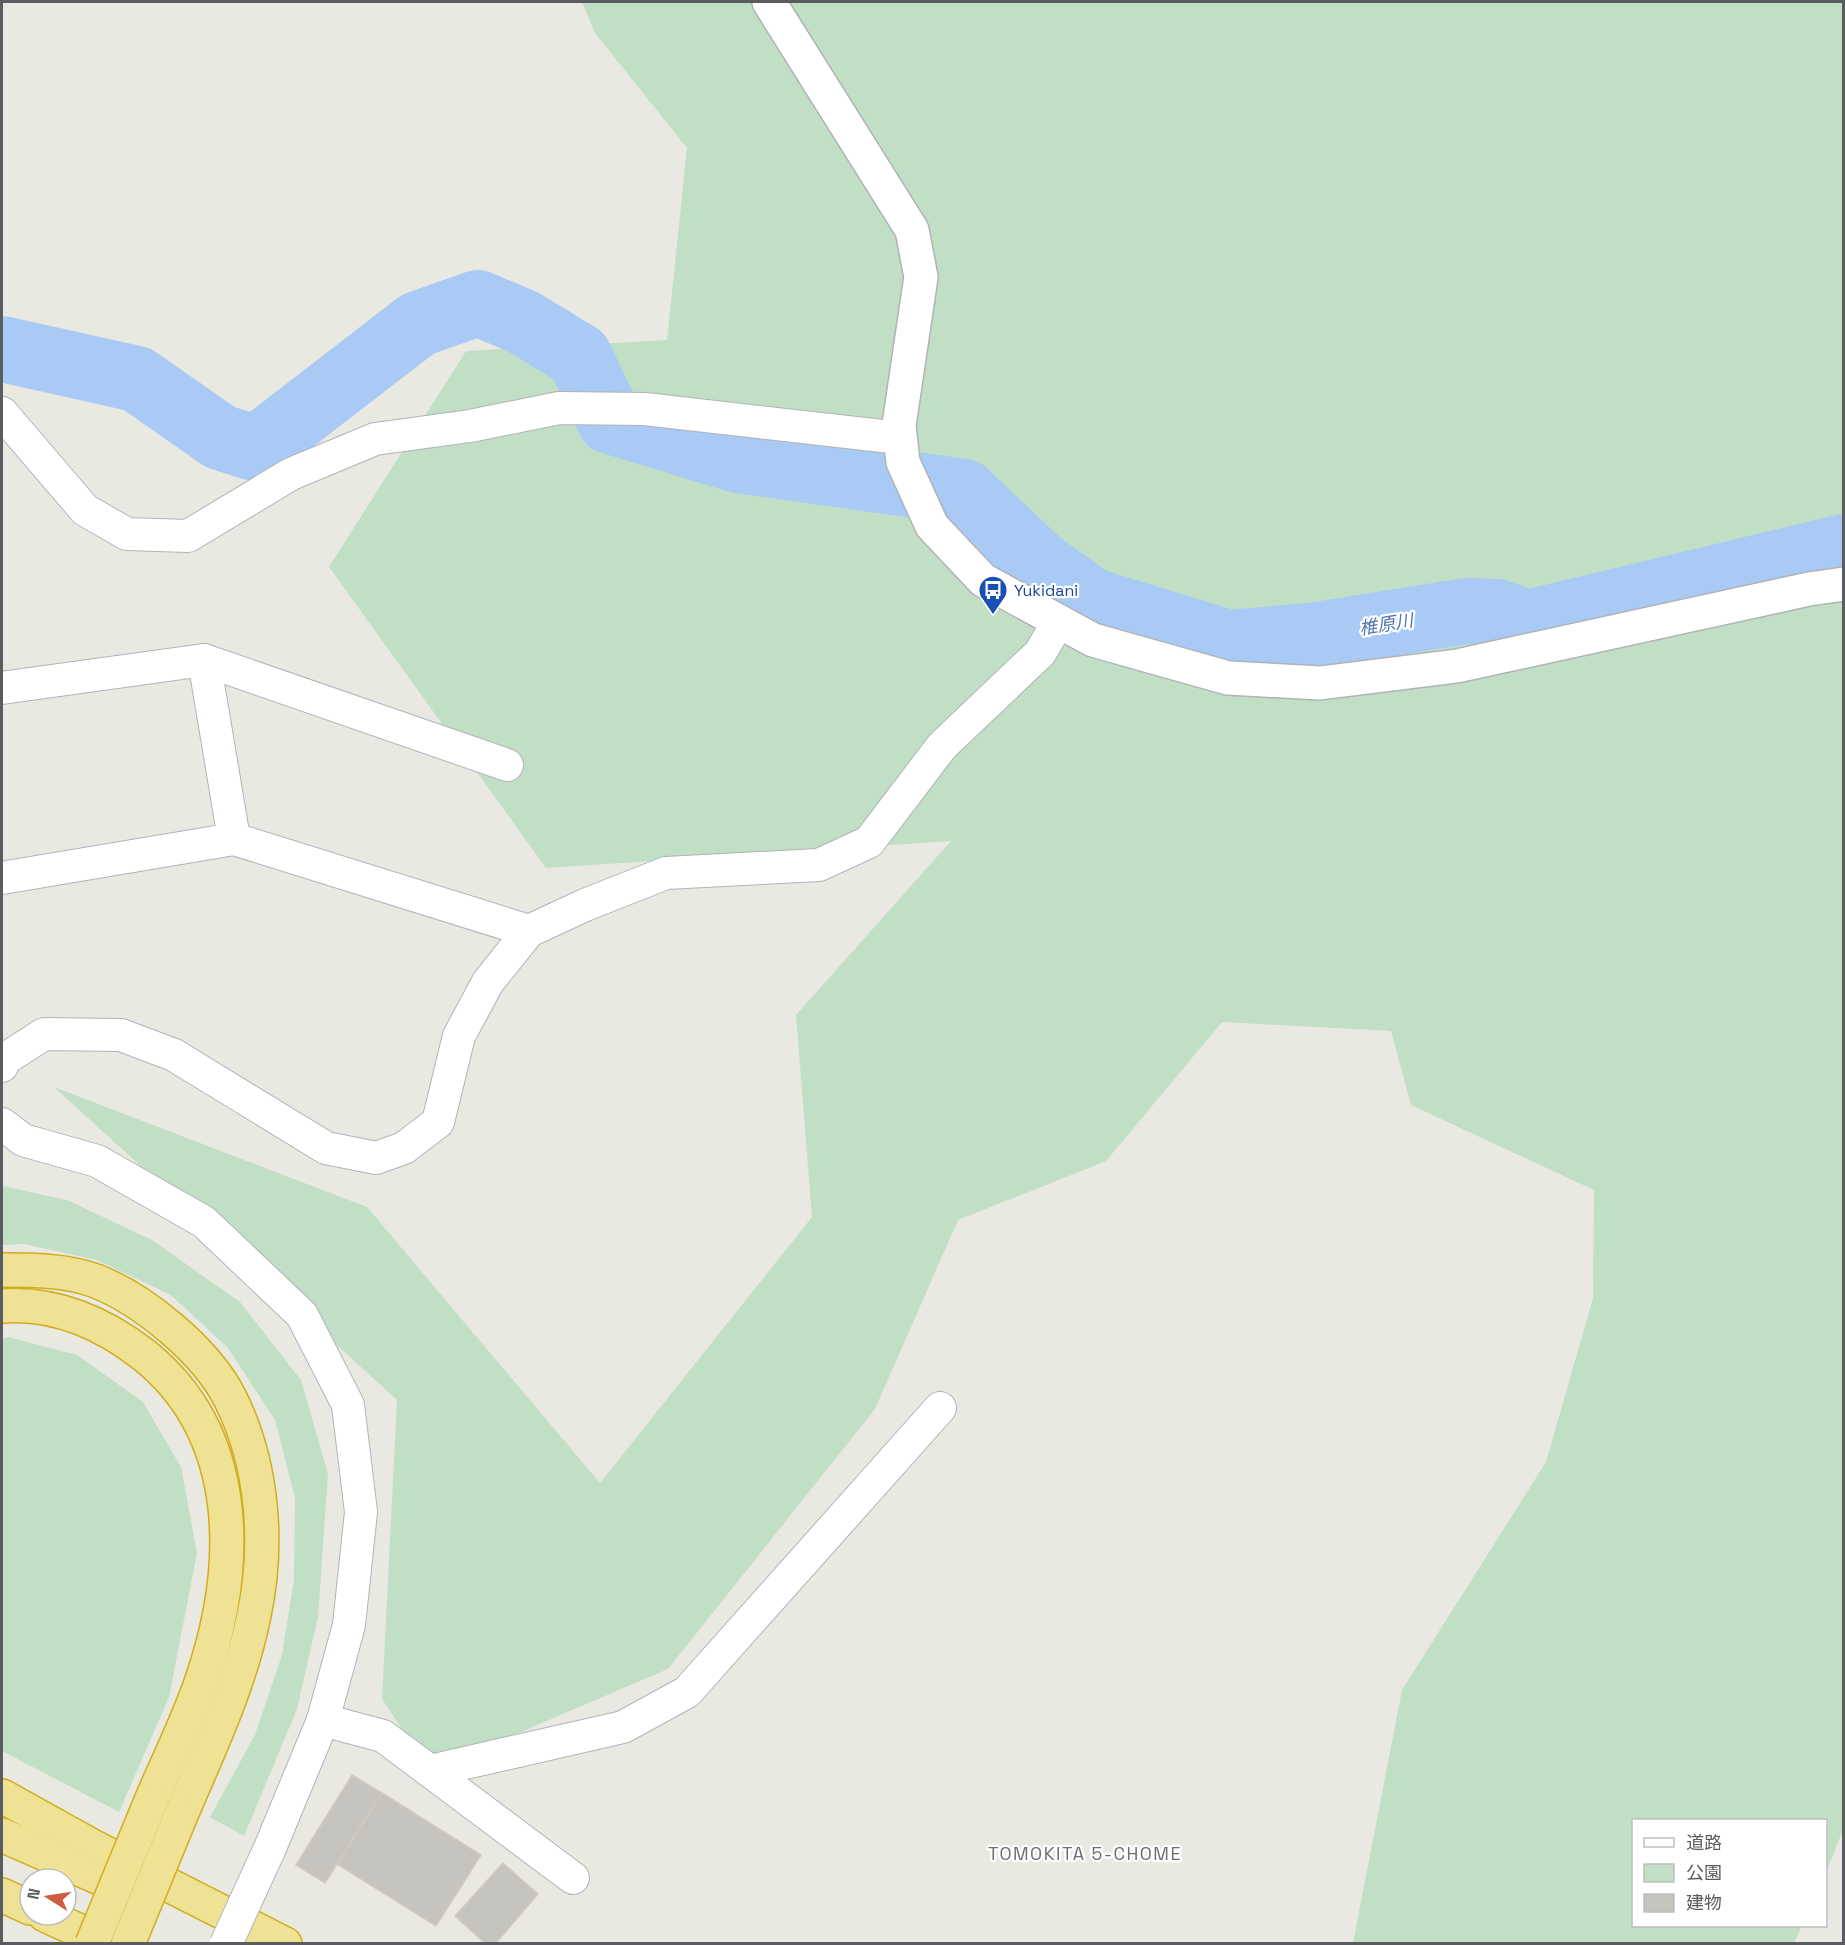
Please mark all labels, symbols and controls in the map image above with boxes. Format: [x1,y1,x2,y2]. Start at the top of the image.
bus stop icon: Yukidani [977,574,1009,616]
place label: Yukidani [1014,580,1078,601]
water label: 椎原川 [1358,608,1416,640]
legend [1632,1819,1827,1927]
text: 道路 [1686,1831,1722,1854]
district label: TOMOKITA 5-CHOME [988,1842,1182,1865]
text: 公園 [1686,1861,1722,1884]
north arrow [18,1867,78,1927]
text: N [22,1887,45,1901]
text: 建物 [1686,1891,1722,1914]

